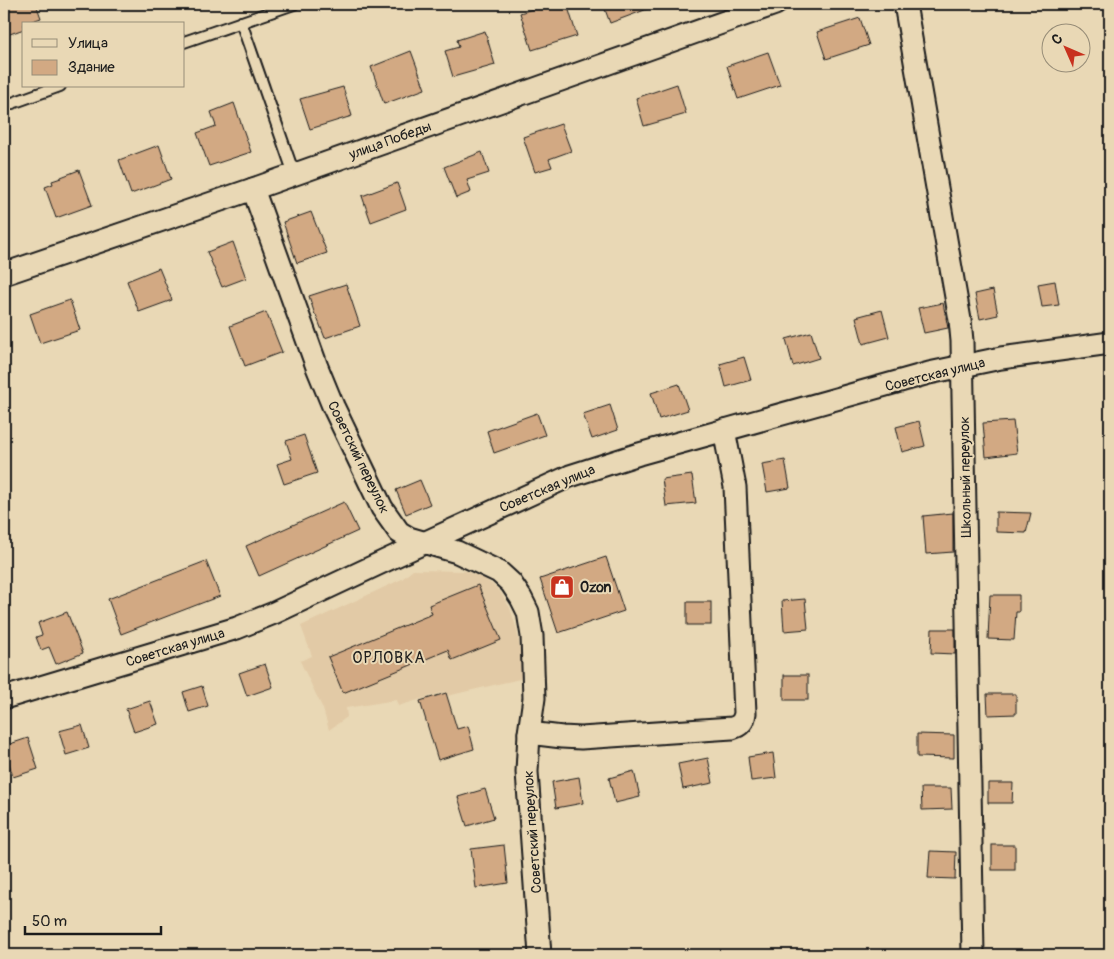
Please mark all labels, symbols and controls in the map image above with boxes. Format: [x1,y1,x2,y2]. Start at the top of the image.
legend [22,22,185,88]
north arrow [1042,22,1092,72]
text: С [1048,30,1066,48]
text: Улица [68,34,108,53]
text: Здание [68,58,115,77]
street label: улица Победы [346,118,434,164]
street label: Советская улица [883,354,987,395]
street label: Советский переулок [324,398,393,516]
street label: Школьный переулок [956,416,975,538]
street label: Советская улица [497,461,598,516]
shop icon: Ozon [549,574,575,600]
place label: Ozon [580,579,612,596]
street label: Советская улица [124,624,227,671]
district label: ОРЛОВКА [352,648,426,668]
street label: Советский переулок [520,770,545,894]
scale bar [25,904,161,936]
text: 50 m [32,912,67,931]

